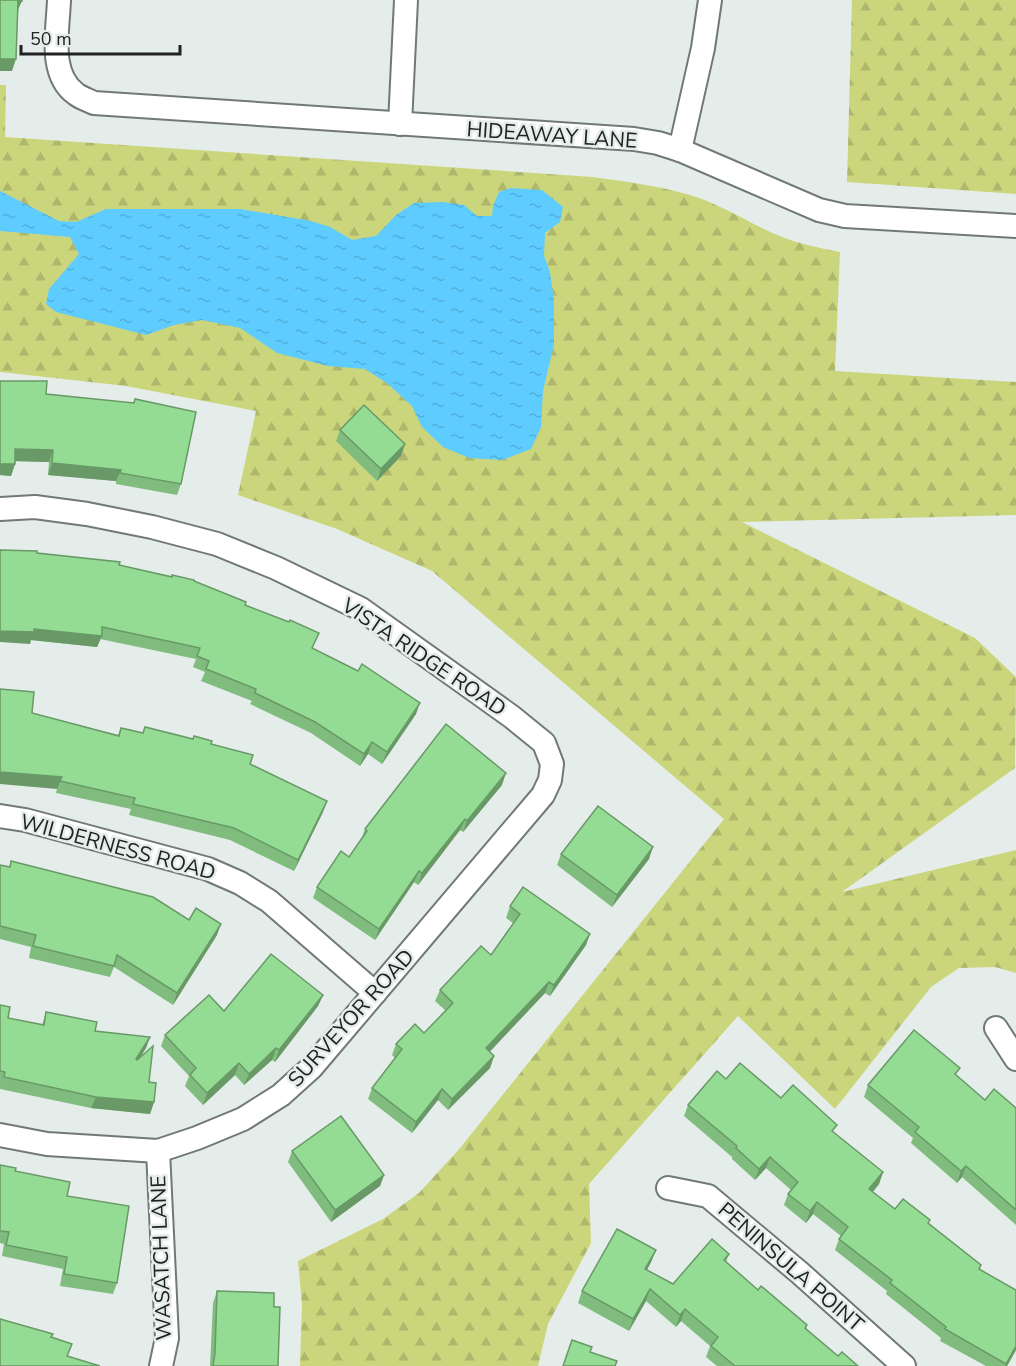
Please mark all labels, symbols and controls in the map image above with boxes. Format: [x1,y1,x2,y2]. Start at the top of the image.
scale bar [21,18,180,56]
text: 50 m [30,27,72,51]
street label: HIDEAWAY LANE [466,115,638,155]
street label: VISTA RIDGE ROAD [335,591,512,723]
street label: WILDERNESS ROAD [17,807,219,887]
street label: SURVEYOR ROAD [282,943,420,1093]
street label: WASATCH LANE [144,1175,178,1341]
street label: PENINSULA POINT [712,1196,870,1338]

